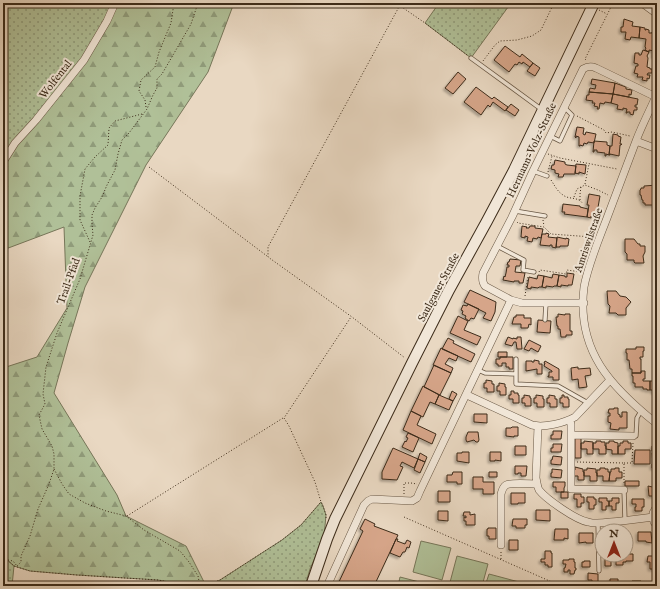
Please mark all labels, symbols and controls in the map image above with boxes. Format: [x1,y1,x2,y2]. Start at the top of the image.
street label: Wolfental [36,58,75,102]
street label: Hermann-Volz-Straße [504,101,560,200]
street label: Amriswilstraße [571,206,606,275]
street label: Saulgauer Straße [415,251,463,324]
street label: Trail-Pfad [54,256,84,306]
north arrow [594,523,634,563]
text: N [608,527,619,541]

